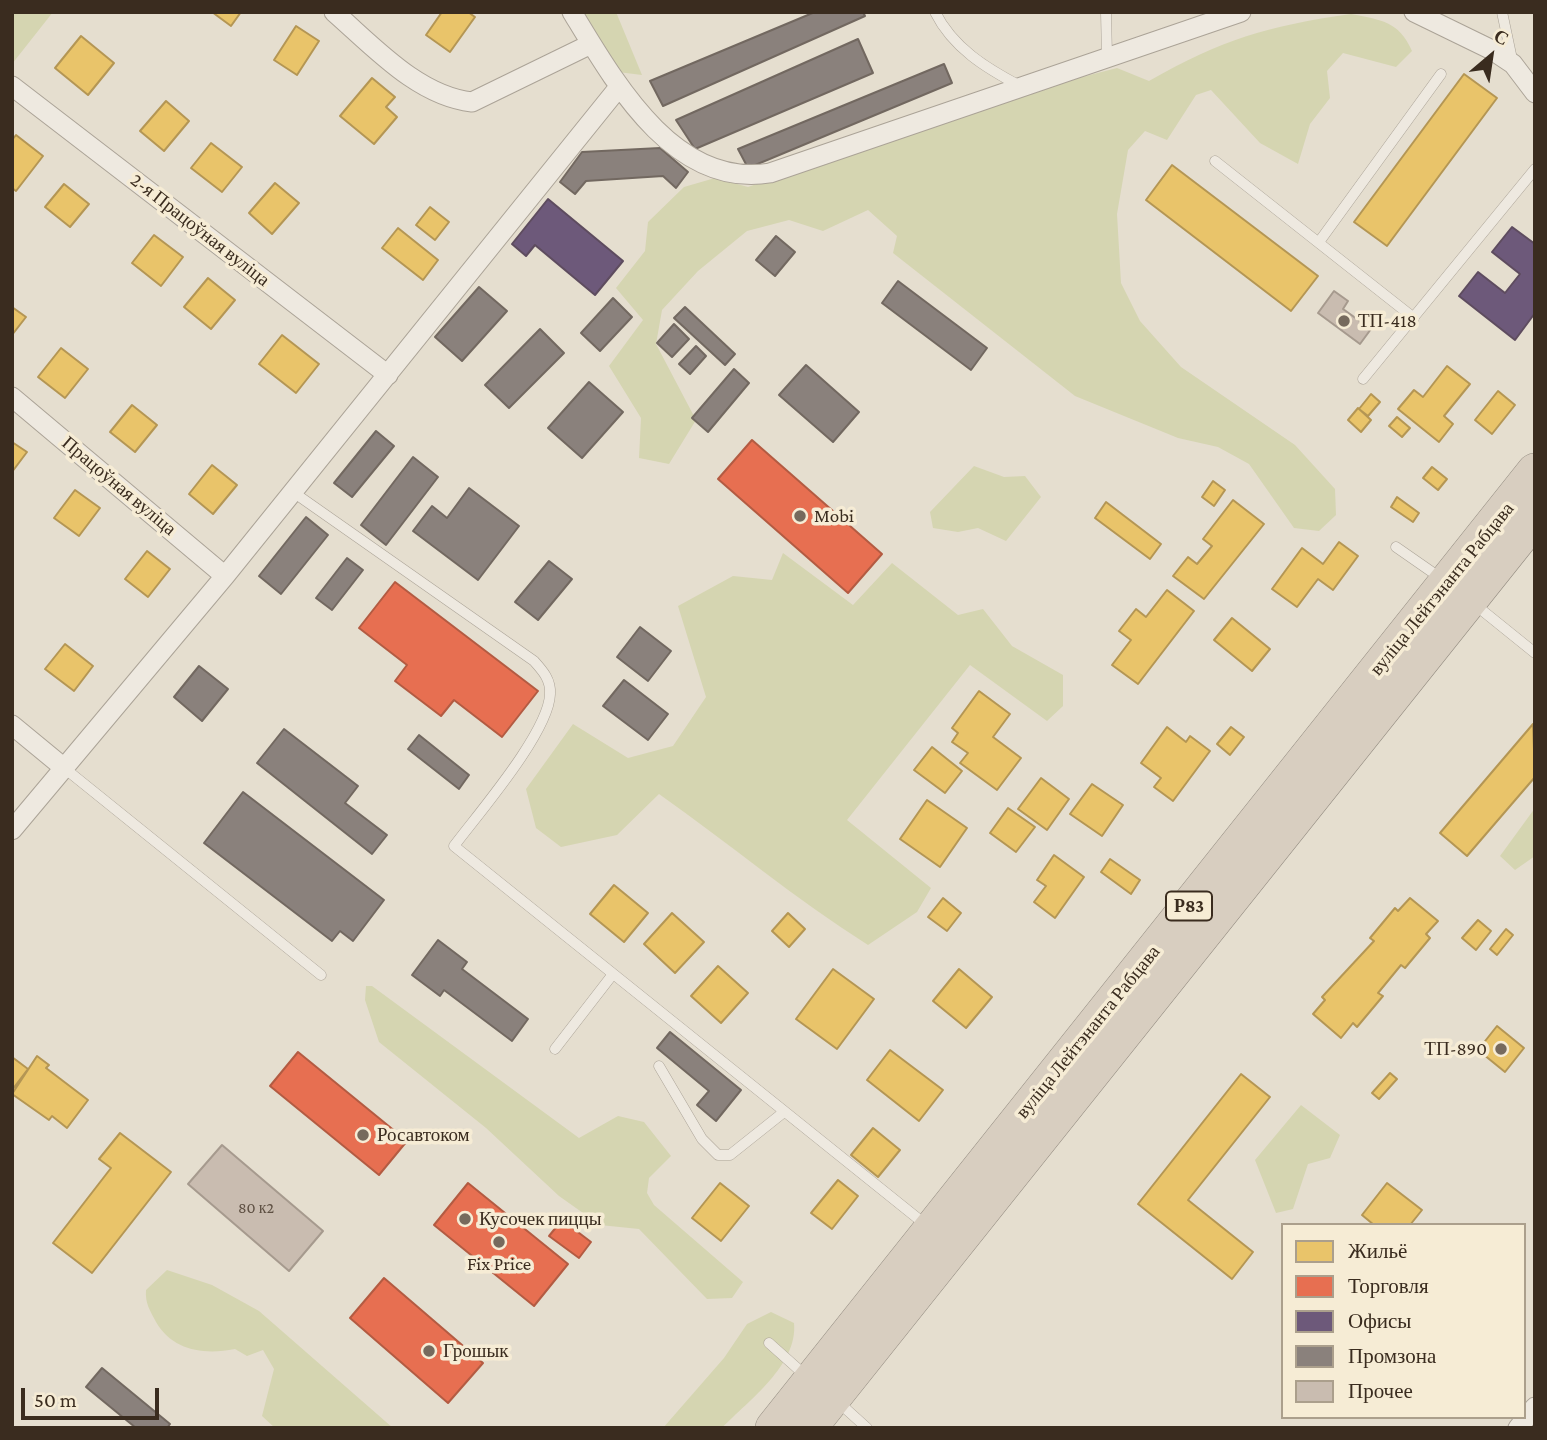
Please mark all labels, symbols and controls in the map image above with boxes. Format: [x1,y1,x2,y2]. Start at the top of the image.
north arrow [1456,21,1526,91]
text: С [1490,25,1513,50]
street label: 2-я Працоўная вуліца [126,169,274,291]
place label: ТП-418 [1358,310,1417,332]
marker: ТП-418 [1336,313,1352,329]
street label: Працоўная вуліца [57,432,181,540]
street label: вуліца Лейтэнанта Рабцава [1365,498,1519,680]
place label: Mobi [814,505,854,527]
marker: Mobi [792,508,808,524]
road number: Р83 [1166,891,1212,920]
street label: вуліца Лейтэнанта Рабцава [1011,941,1165,1123]
place label: ТП-890 [1424,1038,1487,1060]
marker: ТП-890 [1493,1041,1509,1057]
place label: Росавтоком [377,1124,470,1146]
marker: Росавтоком [355,1127,371,1143]
house number: 80 к2 [238,1198,274,1218]
place label: Кусочек пиццы [479,1208,601,1230]
marker: Кусочек пиццы [457,1211,473,1227]
legend [1281,1223,1526,1419]
marker: Fix Price [491,1234,507,1250]
text: Жильё [1348,1239,1407,1263]
place label: Fix Price [467,1253,531,1275]
text: Торговля [1348,1274,1429,1298]
text: Офисы [1348,1309,1411,1333]
place label: Грошык [443,1340,508,1362]
marker: Грошык [421,1343,437,1359]
text: Промзона [1348,1344,1436,1368]
scale bar [24,1374,163,1418]
text: Прочее [1348,1379,1413,1403]
text: 50 m [34,1388,77,1412]

